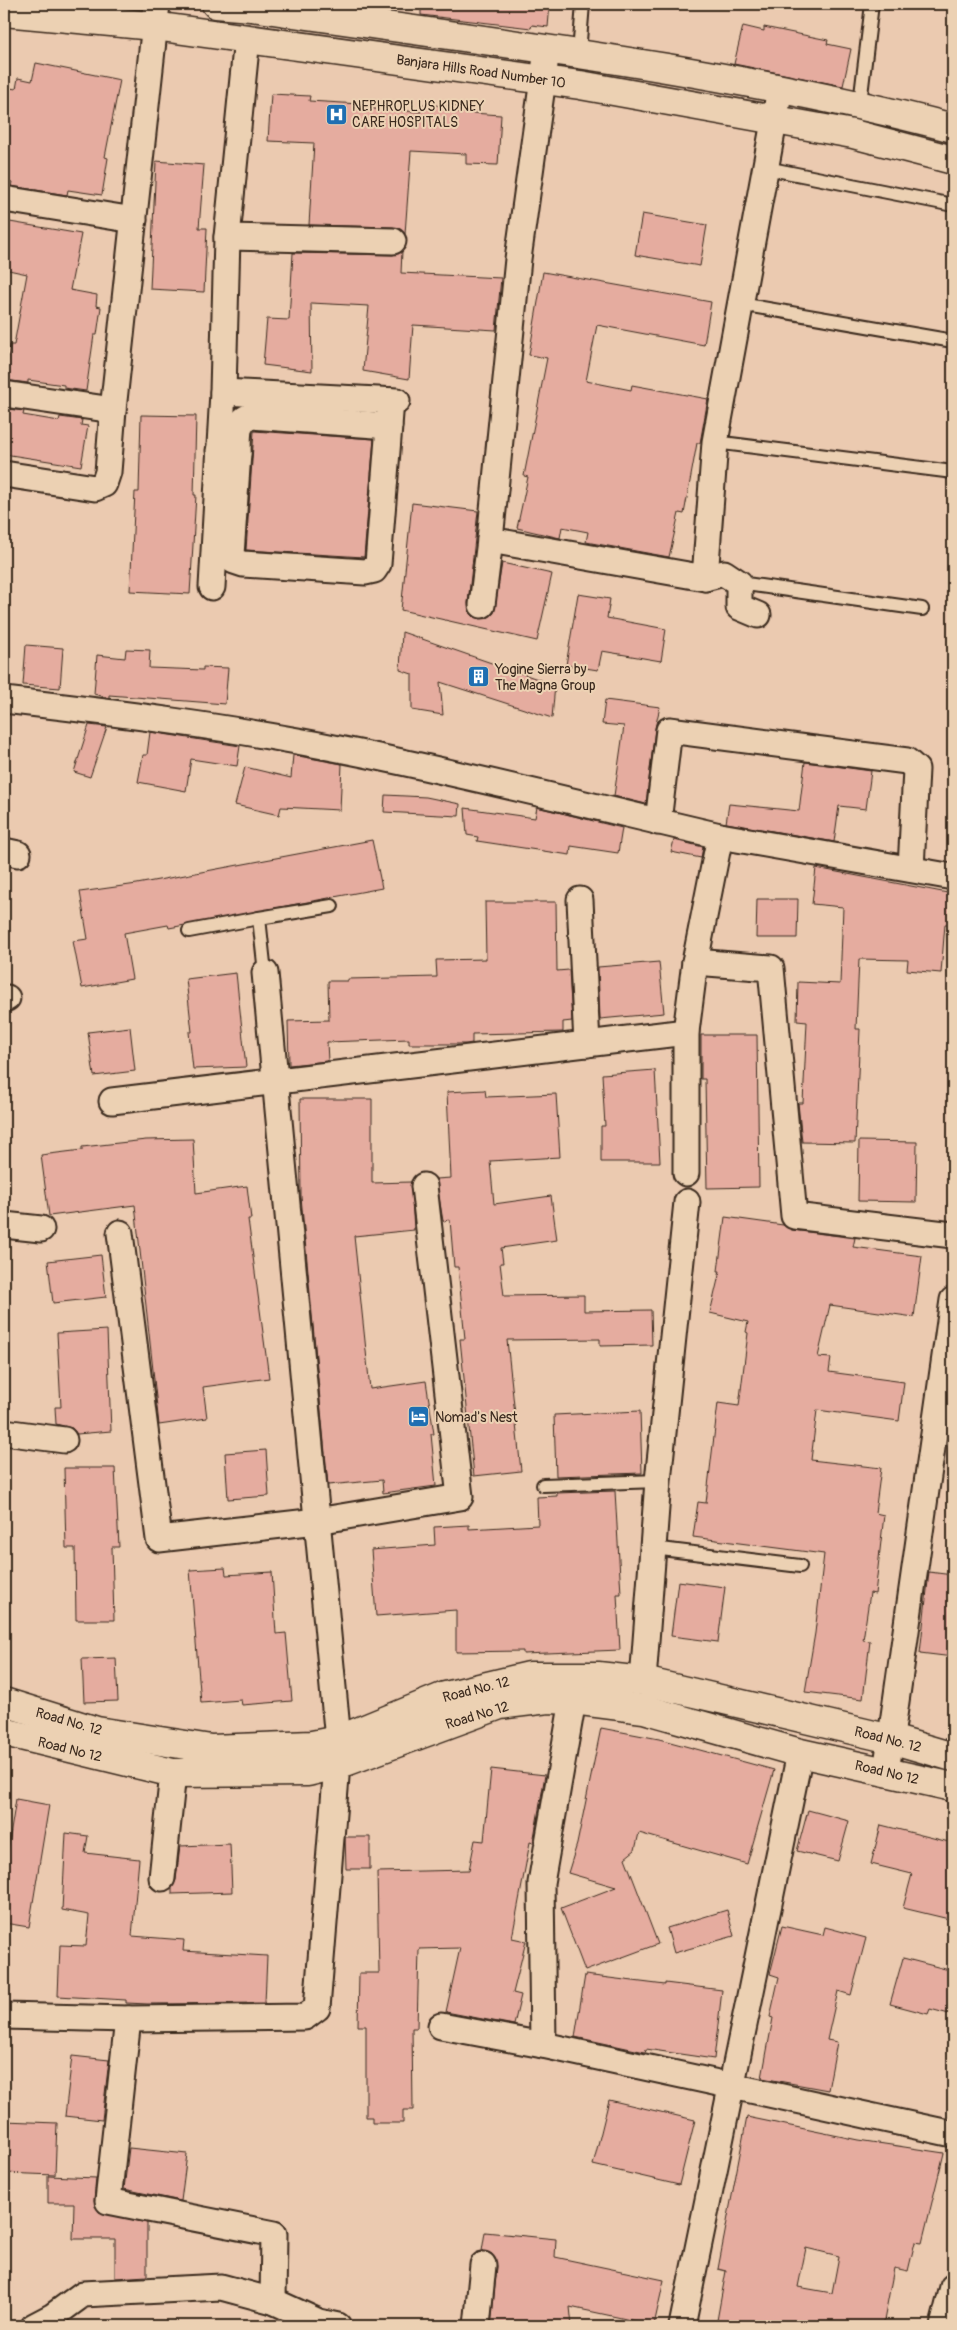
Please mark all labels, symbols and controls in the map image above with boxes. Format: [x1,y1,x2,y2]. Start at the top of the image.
street label: Banjara Hills Road Number 10 [395,51,567,92]
place label: NEPHROPLUS KIDNEY CARE HOSPITALS [352,98,484,131]
hospital icon: NEPHROPLUS KIDNEY CARE HOSPITALS [324,102,348,126]
place label: Yogine Sierra by The Magna Group [494,661,596,694]
building icon: Yogine Sierra by The Magna Group [467,665,491,689]
hotel icon: Nomad's Nest [407,1405,431,1429]
place label: Nomad's Nest [435,1409,518,1426]
street label: Road No. 12 [441,1673,512,1706]
street label: Road No 12 [443,1698,511,1733]
street label: Road No. 12 [34,1704,104,1739]
street label: Road No. 12 [853,1723,923,1756]
street label: Road No 12 [36,1733,104,1766]
street label: Road No 12 [853,1757,921,1788]

